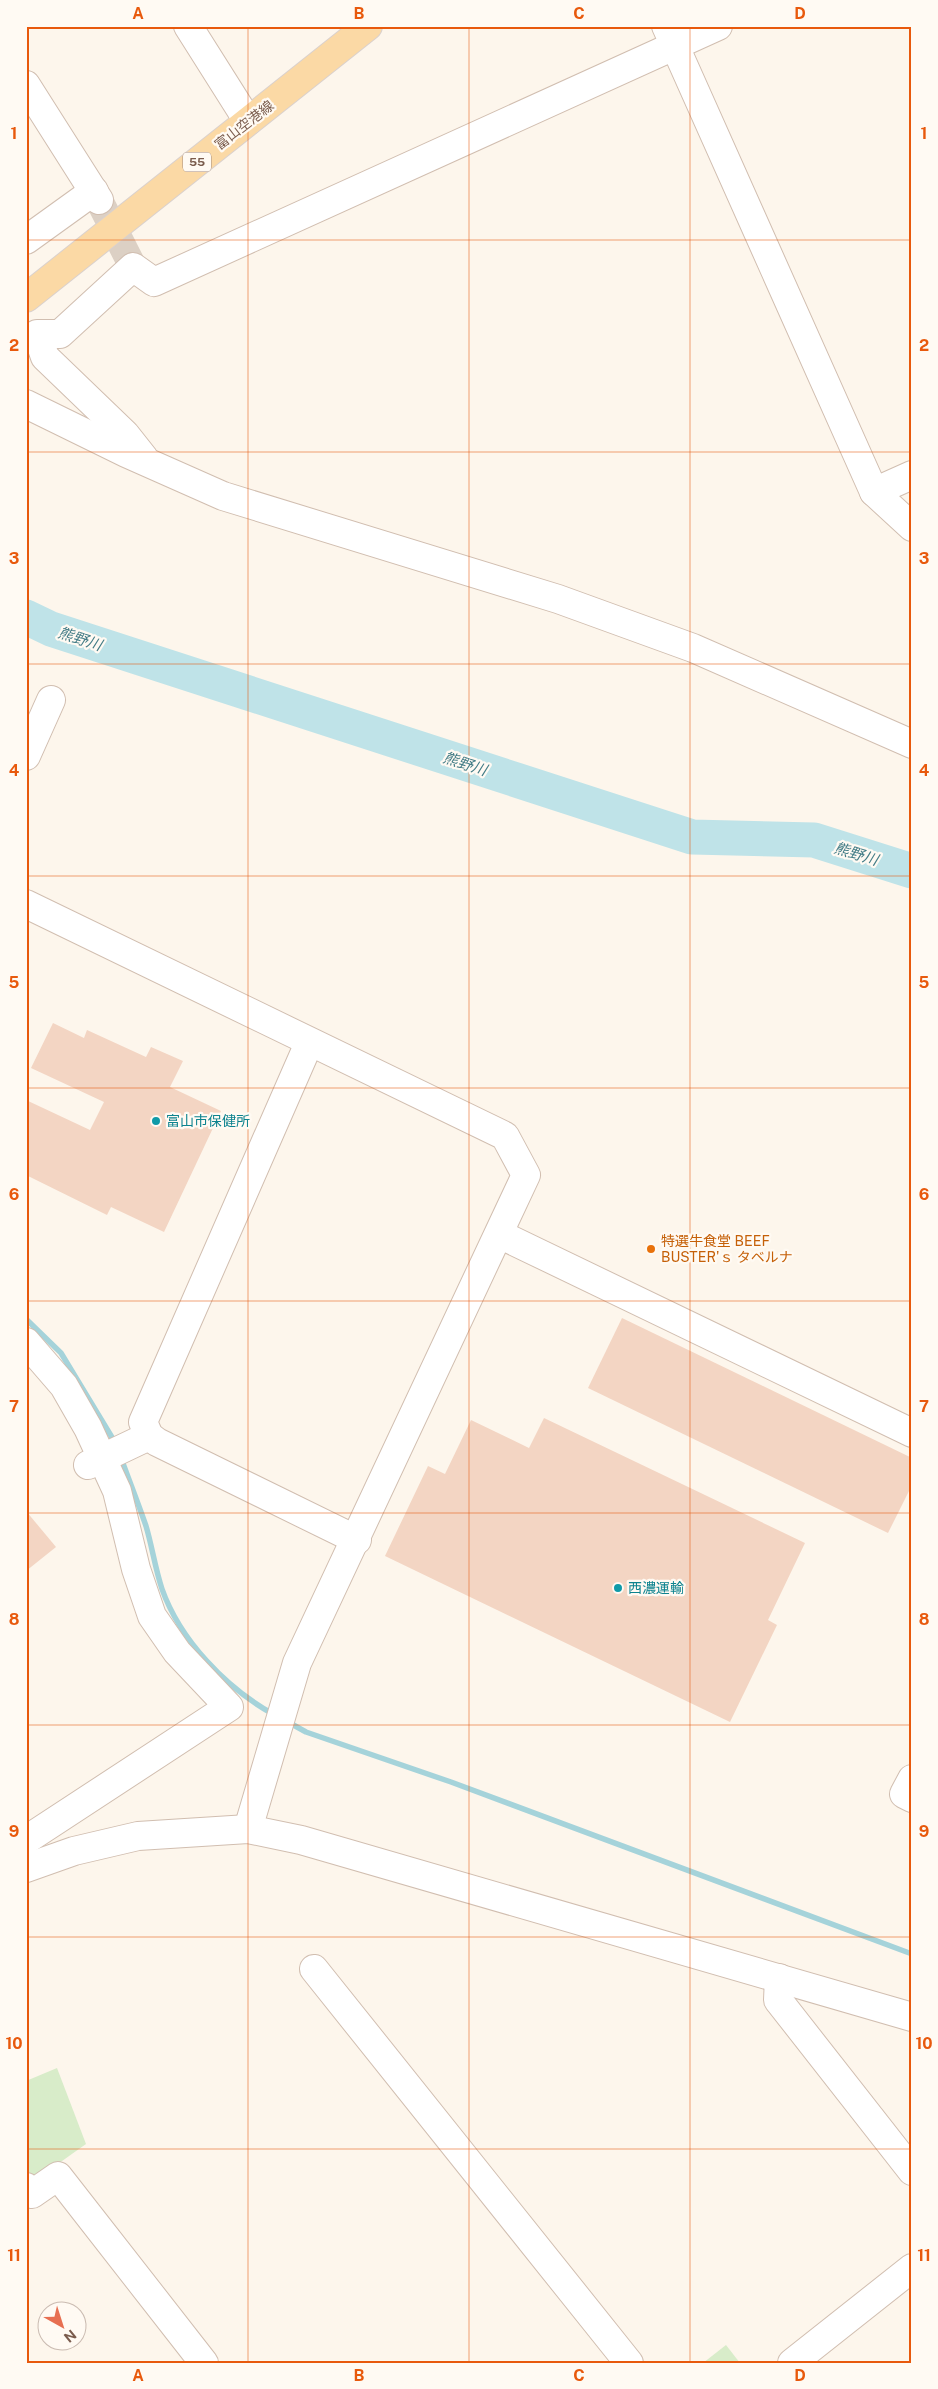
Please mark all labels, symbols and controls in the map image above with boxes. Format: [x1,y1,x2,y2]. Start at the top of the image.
text: A [132,4,144,23]
text: B [354,4,365,23]
text: C [573,4,585,23]
text: D [794,4,806,23]
street label: 富山空港線 [211,97,277,153]
text: 1 [11,124,17,143]
text: 1 [921,124,927,143]
road number: 55 [183,152,211,172]
text: 2 [9,336,19,355]
text: 2 [919,336,929,355]
text: 3 [9,549,19,568]
text: 3 [919,549,929,568]
water label: 熊野川 [56,623,106,654]
water label: 熊野川 [441,748,491,779]
text: 4 [9,761,20,780]
text: 4 [919,761,930,780]
water label: 熊野川 [832,839,882,869]
text: 5 [9,973,20,992]
text: 5 [919,973,930,992]
place label: 富山市保健所 [166,1113,250,1129]
marker: 富山市保健所 [150,1115,162,1127]
text: 6 [9,1185,19,1204]
text: 6 [919,1185,929,1204]
place label: 特選牛食堂 BEEF BUSTER'ｓ タベルナ [661,1233,793,1265]
marker: 特選牛食堂 BEEF BUSTER'ｓ タベルナ [645,1243,657,1255]
text: 7 [9,1397,19,1416]
text: 7 [919,1397,929,1416]
place label: 西濃運輸 [628,1580,684,1596]
marker: 西濃運輸 [612,1582,624,1594]
text: 8 [9,1610,20,1629]
text: 8 [919,1610,930,1629]
text: 9 [9,1822,19,1841]
text: 9 [919,1822,929,1841]
text: 10 [5,2034,23,2053]
text: 10 [915,2034,933,2053]
text: 11 [7,2246,21,2265]
text: 11 [917,2246,931,2265]
north arrow [38,2302,88,2352]
text: N [61,2326,79,2346]
text: A [132,2366,144,2385]
text: B [354,2366,365,2385]
text: C [573,2366,585,2385]
text: D [794,2366,806,2385]

